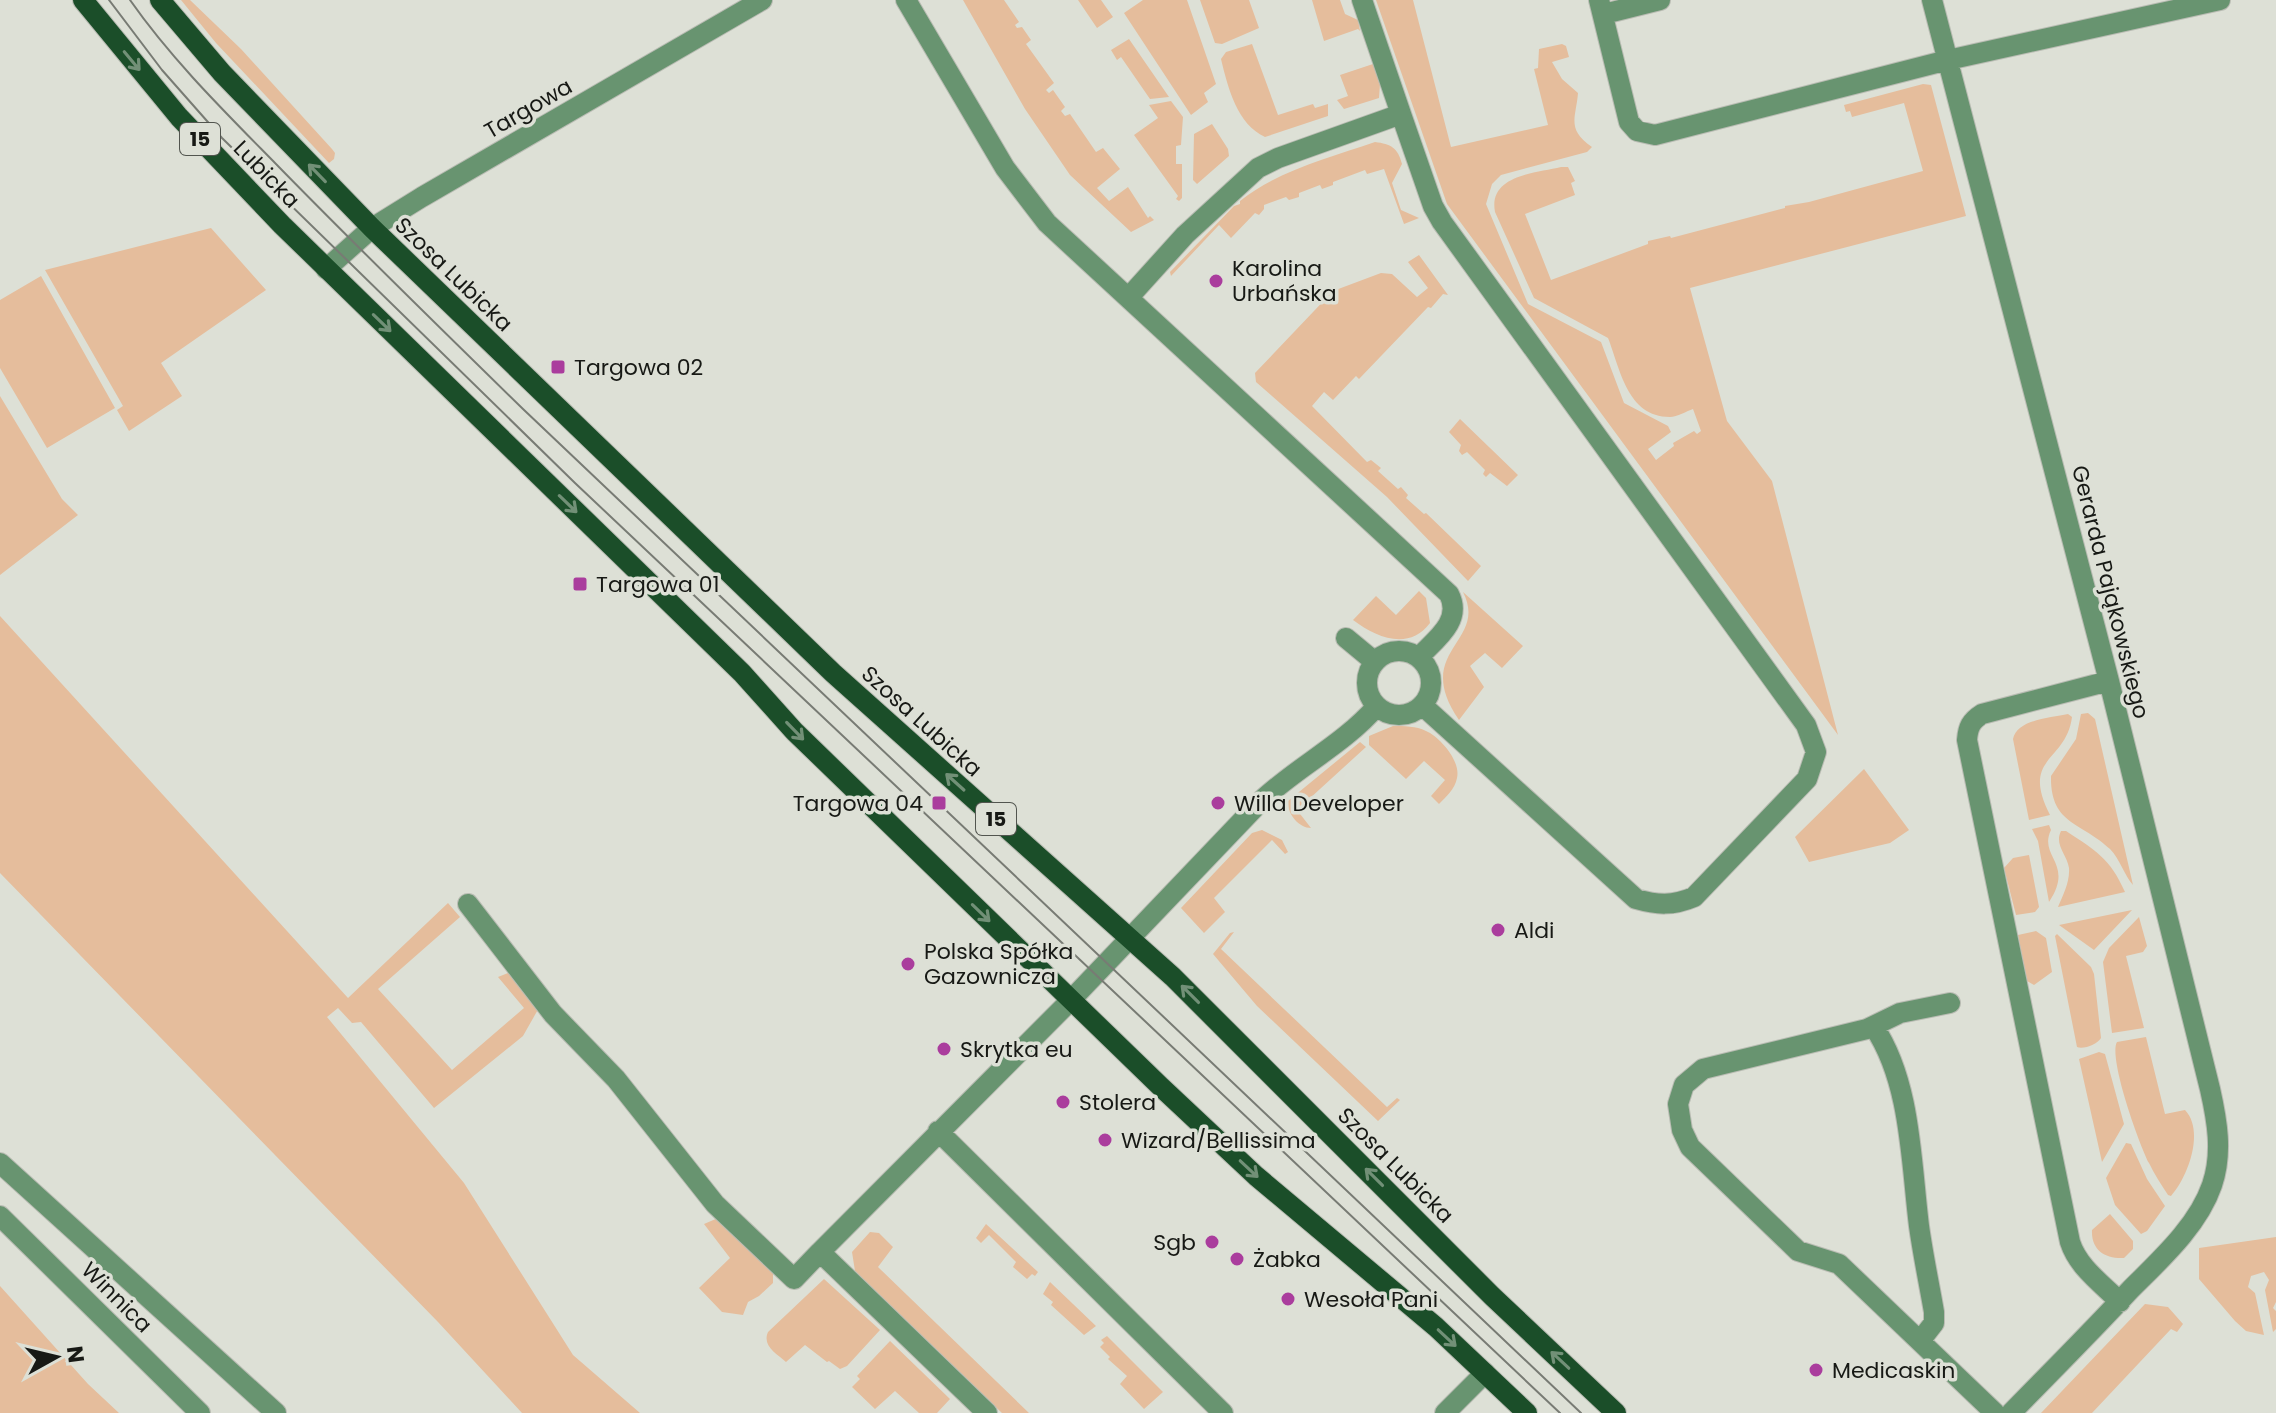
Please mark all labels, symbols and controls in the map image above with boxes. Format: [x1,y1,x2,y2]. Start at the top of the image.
one-way arrow [123,50,141,70]
street label: Targowa [479,71,578,146]
road number: 15 [180,123,220,155]
street label: Lubicka [227,134,307,215]
one-way arrow [308,164,327,183]
street label: Szosa Lubicka [388,210,519,339]
place label: Karolina Urbańska [1232,253,1337,309]
marker: Karolina Urbańska [1207,272,1225,290]
one-way arrow [372,314,392,333]
place label: Targowa 02 [574,352,703,383]
marker: Targowa 02 [549,358,567,376]
street label: Gerarda Pająkowskiego [2064,462,2157,722]
one-way arrow [558,495,578,513]
place label: Targowa 01 [596,569,720,600]
marker: Targowa 01 [571,575,589,593]
street label: Szosa Lubicka [855,659,989,784]
one-way arrow [785,721,804,741]
one-way arrow [946,774,966,792]
place label: Targowa 04 [793,788,923,819]
place label: Willa Developer [1234,788,1404,819]
marker: Targowa 04 [930,794,948,812]
marker: Willa Developer [1209,794,1227,812]
road number: 15 [976,803,1016,835]
one-way arrow [971,903,991,922]
place label: Aldi [1514,915,1555,946]
marker: Aldi [1489,921,1507,939]
place label: Polska Spółka Gazownicza [924,936,1073,992]
marker: Polska Spółka Gazownicza [899,955,917,973]
one-way arrow [1181,985,1200,1004]
place label: Skrytka eu [960,1034,1073,1065]
marker: Skrytka eu [935,1040,953,1058]
place label: Stolera [1079,1087,1156,1118]
marker: Stolera [1054,1093,1072,1111]
street label: Szosa Lubicka [1331,1100,1461,1230]
place label: Wizard/Bellissima [1121,1125,1316,1156]
marker: Wizard/Bellissima [1096,1131,1114,1149]
one-way arrow [1239,1160,1259,1179]
one-way arrow [1365,1168,1384,1187]
place label: Sgb [1153,1227,1196,1258]
marker: Sgb [1203,1233,1221,1251]
place label: Żabka [1253,1244,1321,1275]
marker: Żabka [1228,1250,1246,1268]
street label: Winnica [74,1255,159,1340]
place label: Wesoła Pani [1304,1284,1438,1315]
marker: Wesoła Pani [1279,1290,1297,1308]
north arrow [16,1317,96,1397]
one-way arrow [1437,1328,1457,1347]
text: N [59,1344,92,1365]
one-way arrow [1550,1351,1570,1369]
place label: Medicaskin [1832,1355,1955,1386]
marker: Medicaskin [1807,1361,1825,1379]

